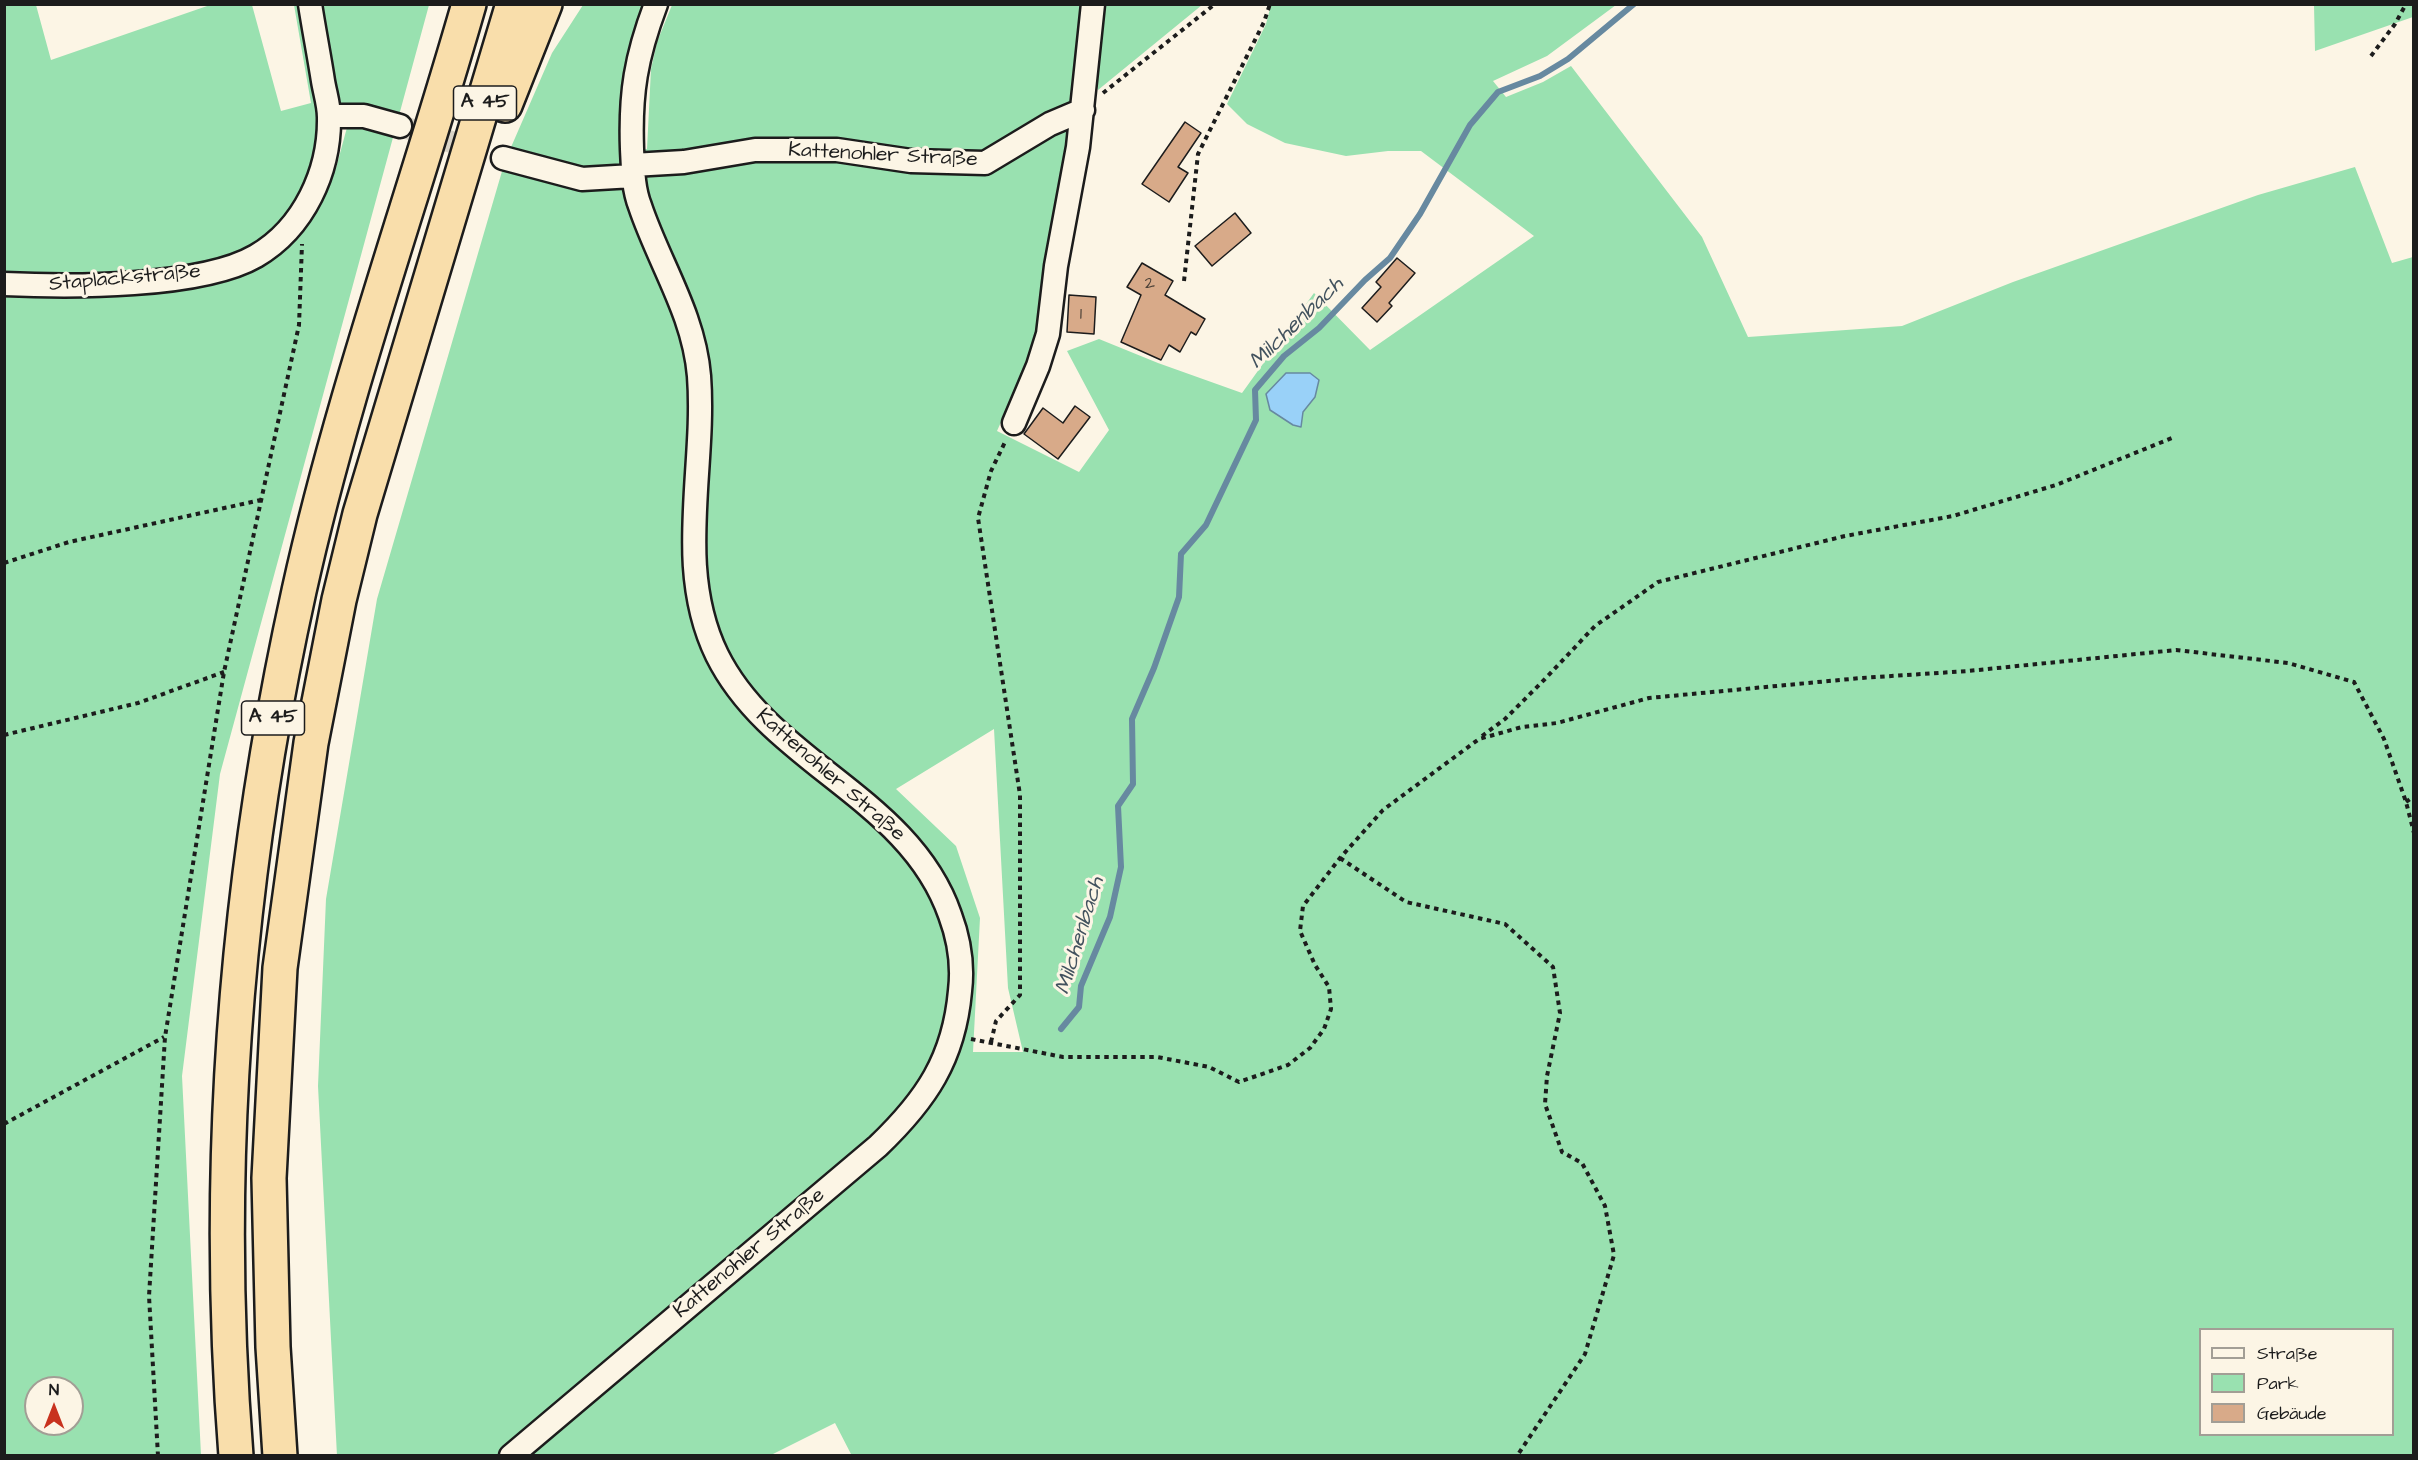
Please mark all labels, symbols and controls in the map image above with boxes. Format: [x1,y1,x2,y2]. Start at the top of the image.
road number: A 45 [454,86,516,120]
street label: Kattenohler Straße [788,138,978,174]
street label: Staplackstraße [48,260,202,298]
water label: Milchenbach [1244,272,1350,376]
house number: 2 [1145,273,1155,295]
house number: 1 [1080,304,1082,326]
road number: A 45 [242,701,304,735]
street label: Kattenohler Straße [750,704,910,848]
water label: Milchenbach [1051,874,1111,998]
street label: Kattenohler Straße [669,1183,831,1325]
legend [2199,1328,2394,1436]
text: Straße [2257,1341,2317,1366]
text: Park [2257,1371,2299,1396]
north arrow [24,1376,84,1436]
text: N [49,1379,59,1401]
text: Gebäude [2257,1401,2327,1426]

